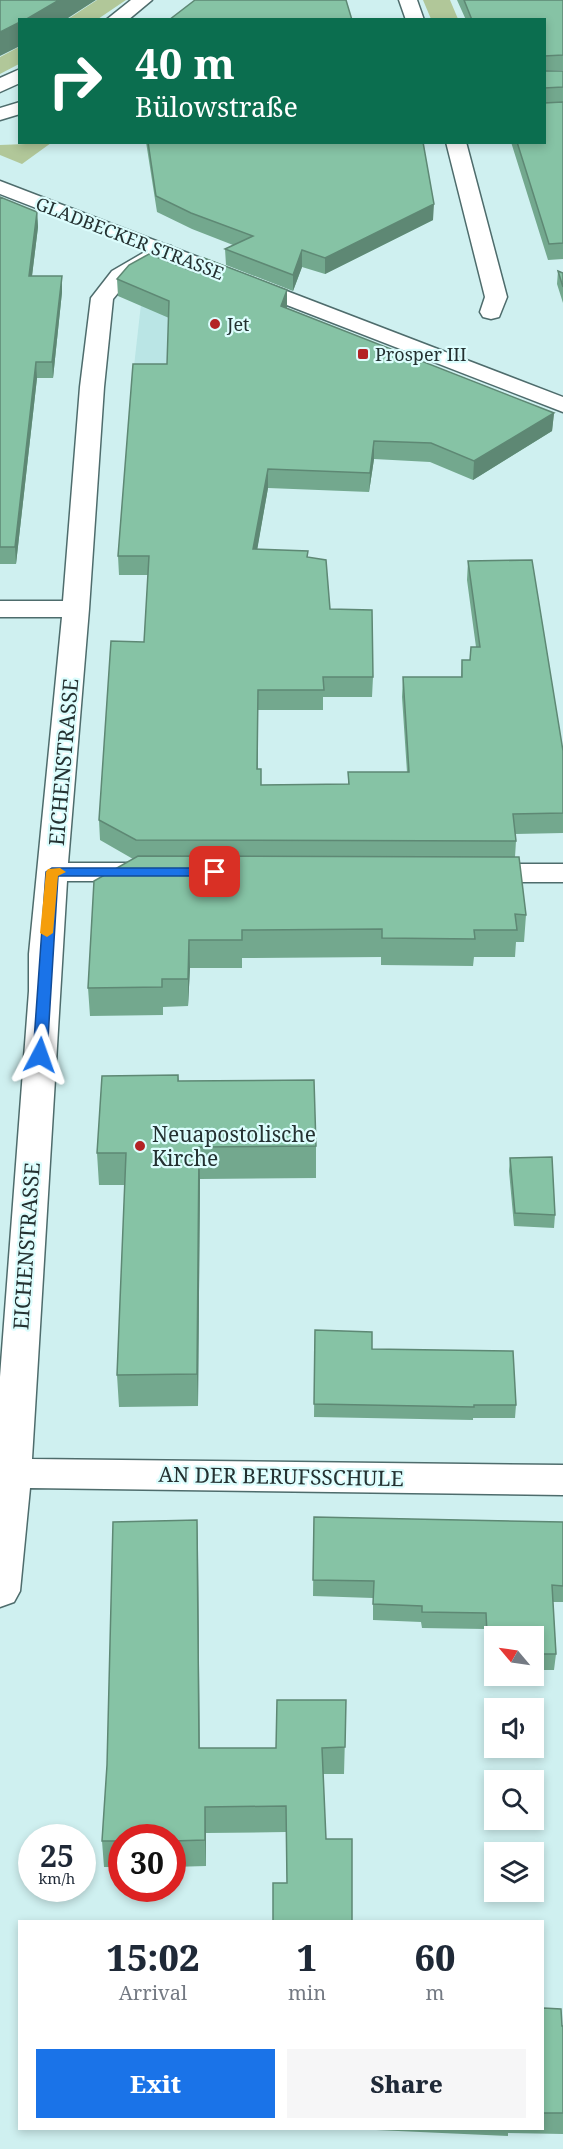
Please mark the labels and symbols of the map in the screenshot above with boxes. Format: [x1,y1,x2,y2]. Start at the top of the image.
street label: GLADBECKER STRASSE [32,191,228,285]
place label: Jet [226,312,249,336]
marker: Jet [208,317,222,331]
place label: Prosper III [375,342,467,366]
marker: Prosper III [356,347,370,361]
street label: EICHENSTRASSE [42,677,84,847]
pin [189,846,240,897]
position arrow [8,1023,72,1087]
place label: Neuapostolische Kirche [152,1120,316,1172]
marker: Neuapostolische Kirche [133,1139,147,1153]
street label: EICHENSTRASSE [6,1161,46,1331]
street label: AN DER BERUFSSCHULE [158,1460,404,1492]
north arrow [484,1626,544,1686]
speed limit sign: 30 [108,1824,186,1902]

